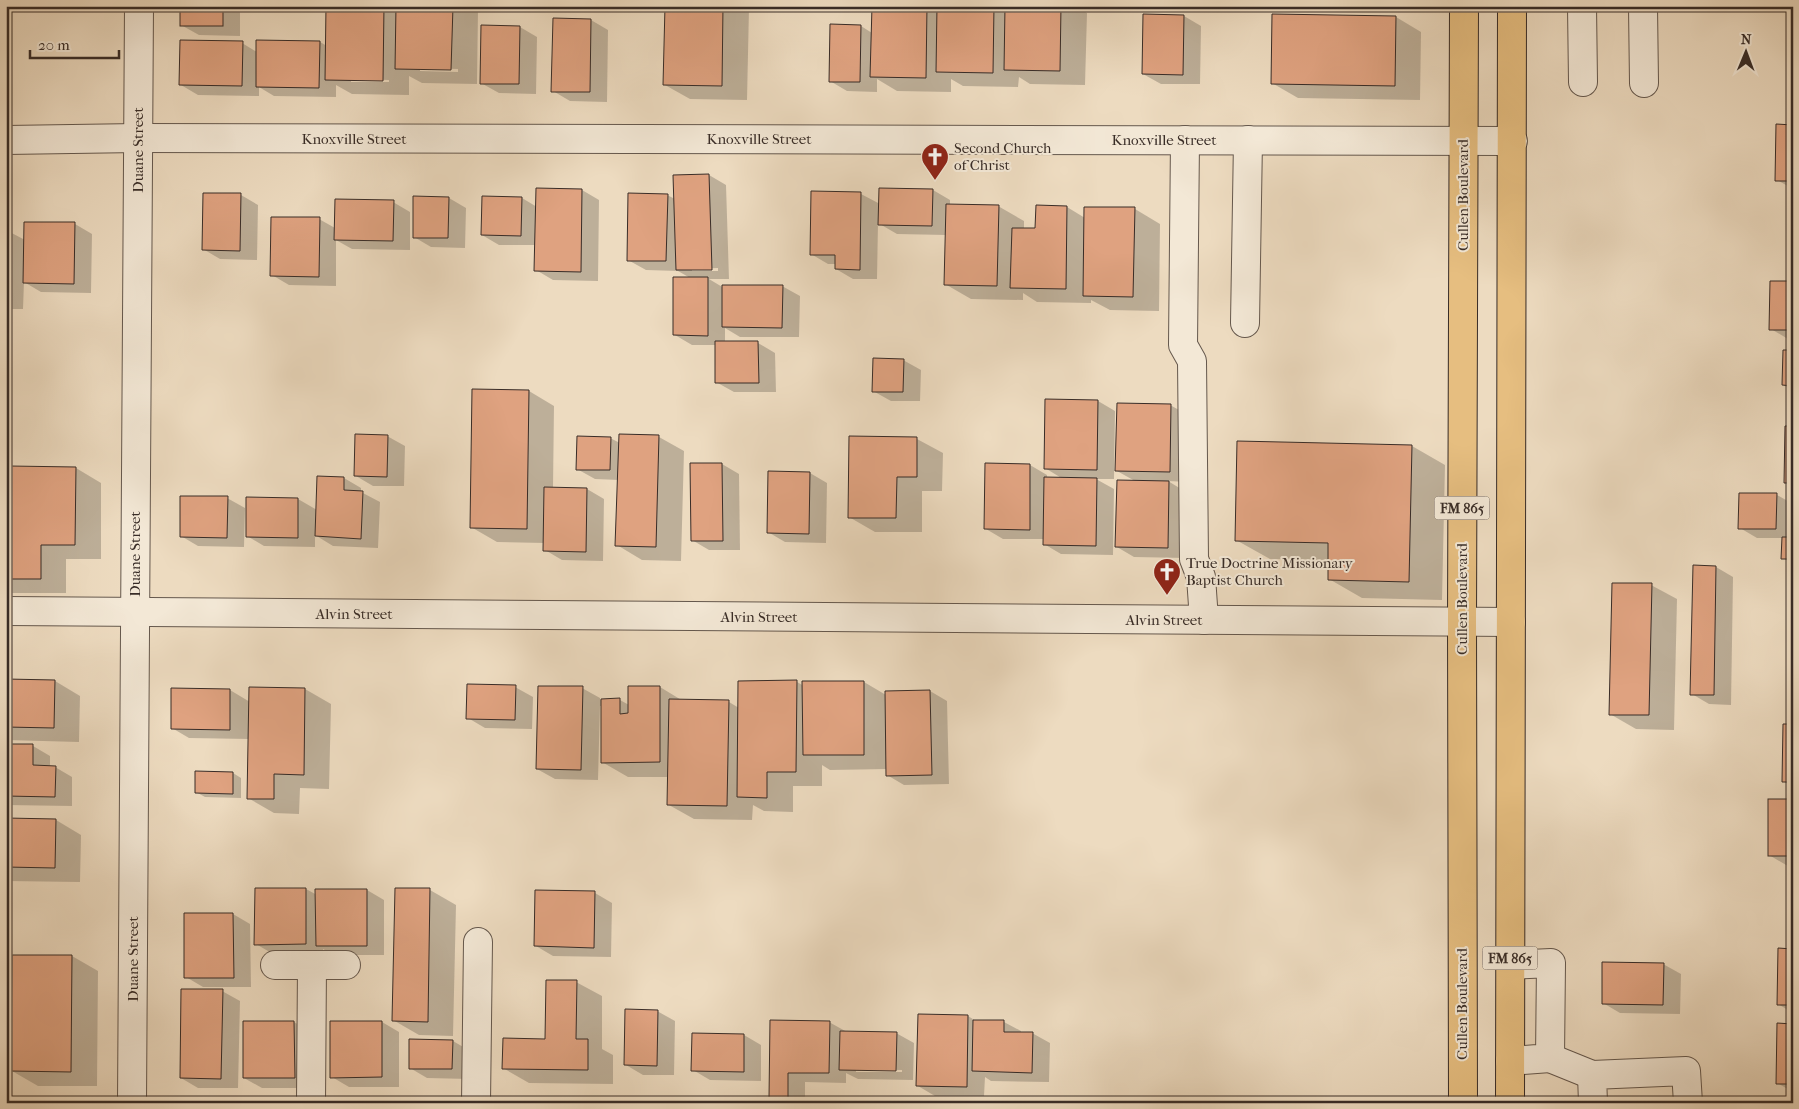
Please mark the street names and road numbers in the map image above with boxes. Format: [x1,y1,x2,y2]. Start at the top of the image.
street label: Duane Street [129,106,147,193]
street label: Knoxville Street [301,130,407,148]
street label: Knoxville Street [706,130,812,148]
street label: Knoxville Street [1111,131,1217,149]
street label: Cullen Boulevard [1454,138,1472,251]
road number: FM 865 [1434,496,1490,520]
street label: Duane Street [126,510,144,597]
street label: Cullen Boulevard [1453,542,1471,655]
street label: Alvin Street [314,605,393,623]
street label: Alvin Street [719,608,798,626]
street label: Alvin Street [1124,611,1203,629]
street label: Duane Street [124,915,142,1002]
road number: FM 865 [1482,946,1538,970]
street label: Cullen Boulevard [1453,947,1471,1060]

